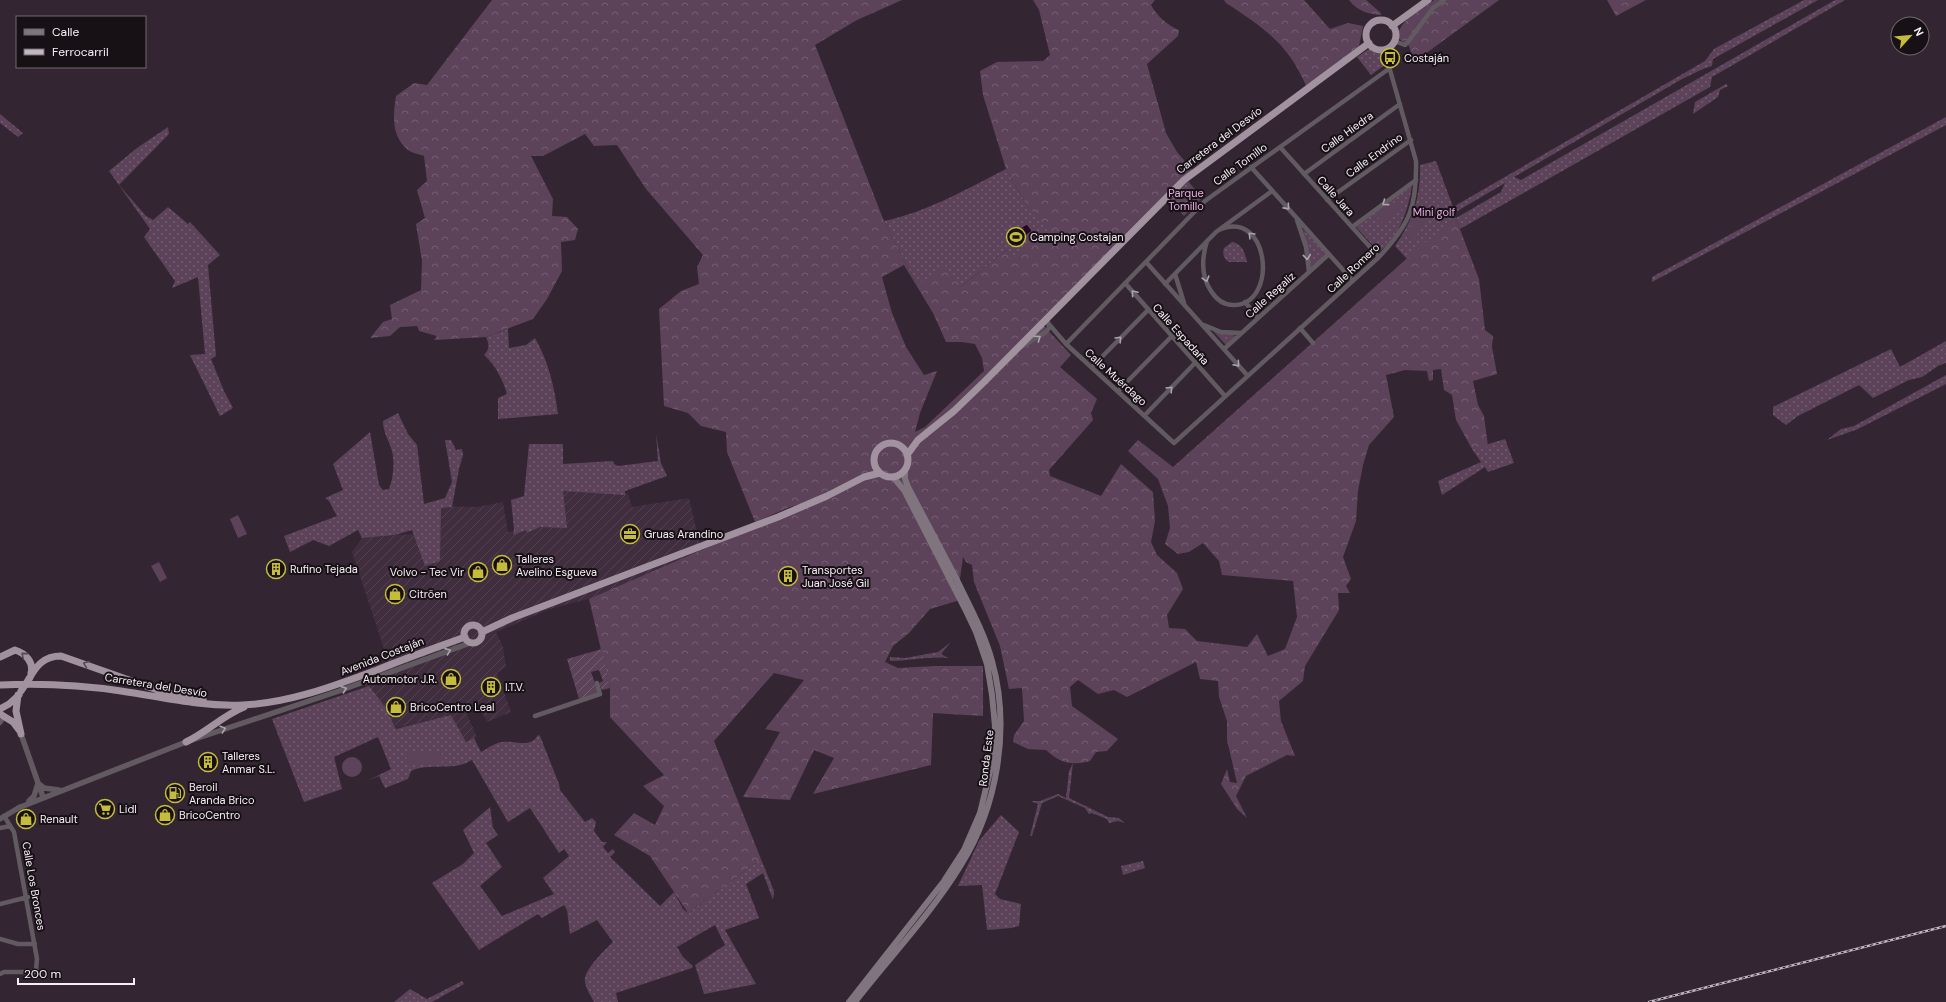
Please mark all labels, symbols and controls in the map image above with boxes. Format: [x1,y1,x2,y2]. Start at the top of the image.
legend [16,16,146,68]
north arrow [1890,16,1930,56]
text: Calle [52,24,79,40]
text: N [1911,25,1927,38]
text: Ferrocarril [52,44,109,60]
bus stop icon: Costaján [1379,47,1401,69]
place label: Costaján [1404,51,1449,65]
street label: Carretera del Desvío [1173,103,1265,177]
street label: Calle Hiedra [1318,108,1376,156]
street label: Calle Endrino [1343,130,1405,180]
street label: Calle Tomillo [1210,140,1270,188]
street label: Calle Jara [1314,173,1358,219]
park label: Parque Tomillo [1168,186,1204,213]
one-way arrow [1382,198,1389,205]
one-way arrow [1282,202,1289,209]
park label: Mini golf [1413,205,1455,219]
sports icon: Camping Costajan [1005,226,1027,248]
place label: Camping Costajan [1030,230,1124,244]
one-way arrow [1249,233,1256,240]
street label: Calle Romero [1324,240,1382,296]
one-way arrow [1302,254,1311,260]
street label: Calle Regaliz [1242,269,1298,321]
one-way arrow [1201,275,1210,282]
one-way arrow [1131,291,1138,298]
street label: Calle Espadaña [1150,300,1212,368]
one-way arrow [1033,336,1040,343]
one-way arrow [1115,336,1122,344]
street label: Calle Muérdago [1082,345,1150,409]
one-way arrow [1233,359,1240,367]
one-way arrow [1165,386,1173,394]
office icon: Gruas Arandino [619,523,641,545]
place label: Gruas Arandino [644,527,723,541]
place label: Talleres Avelino Esgueva [516,552,597,579]
shop icon: Talleres Avelino Esgueva [491,554,513,576]
building icon: Rufino Tejada [265,558,287,580]
shop icon: Volvo - Tec Vir [467,561,489,583]
place label: Rufino Tejada [290,562,358,576]
place label: Transportes Juan José Gil [802,563,869,590]
place label: Volvo - Tec Vir [390,565,464,579]
building icon: Transportes Juan José Gil [777,565,799,587]
shop icon: Citröen [384,583,406,605]
place label: Citröen [409,587,447,601]
street label: Avenida Costaján [338,634,426,678]
one-way arrow [444,647,451,655]
one-way arrow [21,653,28,660]
one-way arrow [83,660,90,668]
shop icon: Automotor J.R. [440,668,462,690]
street label: Carretera del Desvío [104,670,208,700]
place label: Automotor J.R. [363,672,437,686]
building icon: I.T.V. [480,676,502,698]
place label: I.T.V. [505,680,524,694]
one-way arrow [341,686,348,694]
shop icon: BricoCentro Leal [385,696,407,718]
place label: BricoCentro Leal [410,700,494,714]
one-way arrow [220,726,227,734]
street label: Ronda Este [976,729,996,787]
place label: Talleres Anmar S.L. [222,749,275,776]
building icon: Talleres Anmar S.L. [197,751,219,773]
place label: Beroil Aranda Brico [189,780,255,807]
fuel station icon: Beroil Aranda Brico [164,782,186,804]
supermarket icon: Lidl [94,798,116,820]
place label: Lidl [119,802,137,816]
shop icon: BricoCentro [154,804,176,826]
shop icon: Renault [15,808,37,830]
place label: BricoCentro [179,808,240,822]
place label: Renault [40,812,78,826]
street label: Calle Los Bronces [19,841,49,931]
scale bar [18,960,134,986]
text: 200 m [24,966,61,982]

